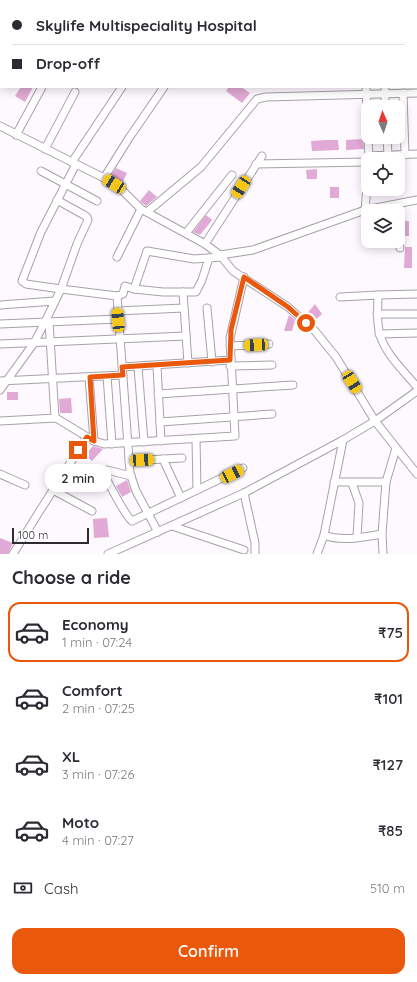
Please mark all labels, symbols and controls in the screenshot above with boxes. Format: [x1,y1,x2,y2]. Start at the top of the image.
text: Skylife Multispeciality Hospital [36,16,257,35]
text: Drop-off [36,54,100,73]
north arrow [361,100,405,144]
map controls [361,100,405,248]
button: locate [361,152,405,196]
car [101,173,127,195]
car [229,174,253,200]
button: layers [361,204,405,248]
car [111,308,125,332]
route start [297,314,315,332]
car [244,338,268,352]
car [341,369,363,395]
route end [69,441,87,459]
car [130,453,154,467]
car [219,463,245,485]
callout: 2 min [45,464,111,492]
text: 2 min [61,470,95,486]
scale bar [12,526,89,545]
text: 100 m [18,528,48,542]
text: Choose a ride [12,566,131,589]
icon: car [14,614,50,650]
text: Economy [62,615,129,634]
text: ₹75 [378,623,403,642]
text: 1 min · 07:24 [62,634,132,650]
icon: car [14,680,50,716]
text: Comfort [62,681,123,700]
text: ₹101 [374,689,403,708]
text: 2 min · 07:25 [62,700,135,716]
icon: car [14,746,50,782]
text: XL [62,747,80,766]
text: ₹127 [372,755,403,774]
text: 3 min · 07:26 [62,766,134,782]
icon: car [14,812,50,848]
text: Moto [62,813,99,832]
text: ₹85 [378,821,403,840]
text: 4 min · 07:27 [62,832,134,848]
icon: cash [12,877,34,899]
text: Cash [44,879,78,898]
text: 510 m [370,880,405,896]
button: Confirm [12,928,405,974]

